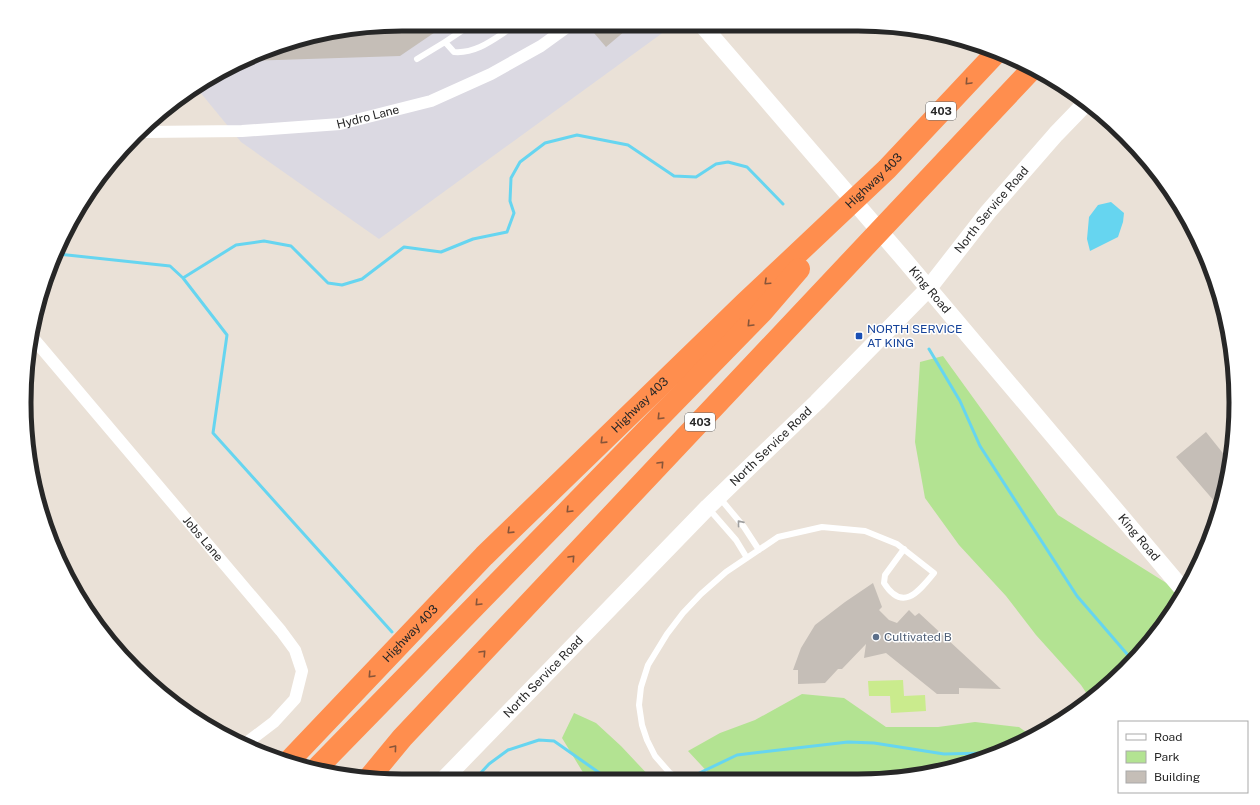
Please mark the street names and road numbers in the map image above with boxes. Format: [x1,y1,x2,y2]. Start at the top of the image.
street label: Hydro Lane [335,102,401,132]
road number: 403 [926,102,956,120]
street label: Highway 403 [843,150,905,212]
street label: North Service Road [952,164,1031,256]
street label: King Road [906,264,954,316]
street label: Highway 403 [609,374,671,436]
street label: North Service Road [727,404,815,489]
road number: 403 [685,413,715,431]
street label: King Road [1115,511,1163,564]
street label: Jobs Lane [180,513,226,564]
street label: Highway 403 [380,602,441,665]
street label: North Service Road [501,633,586,721]

